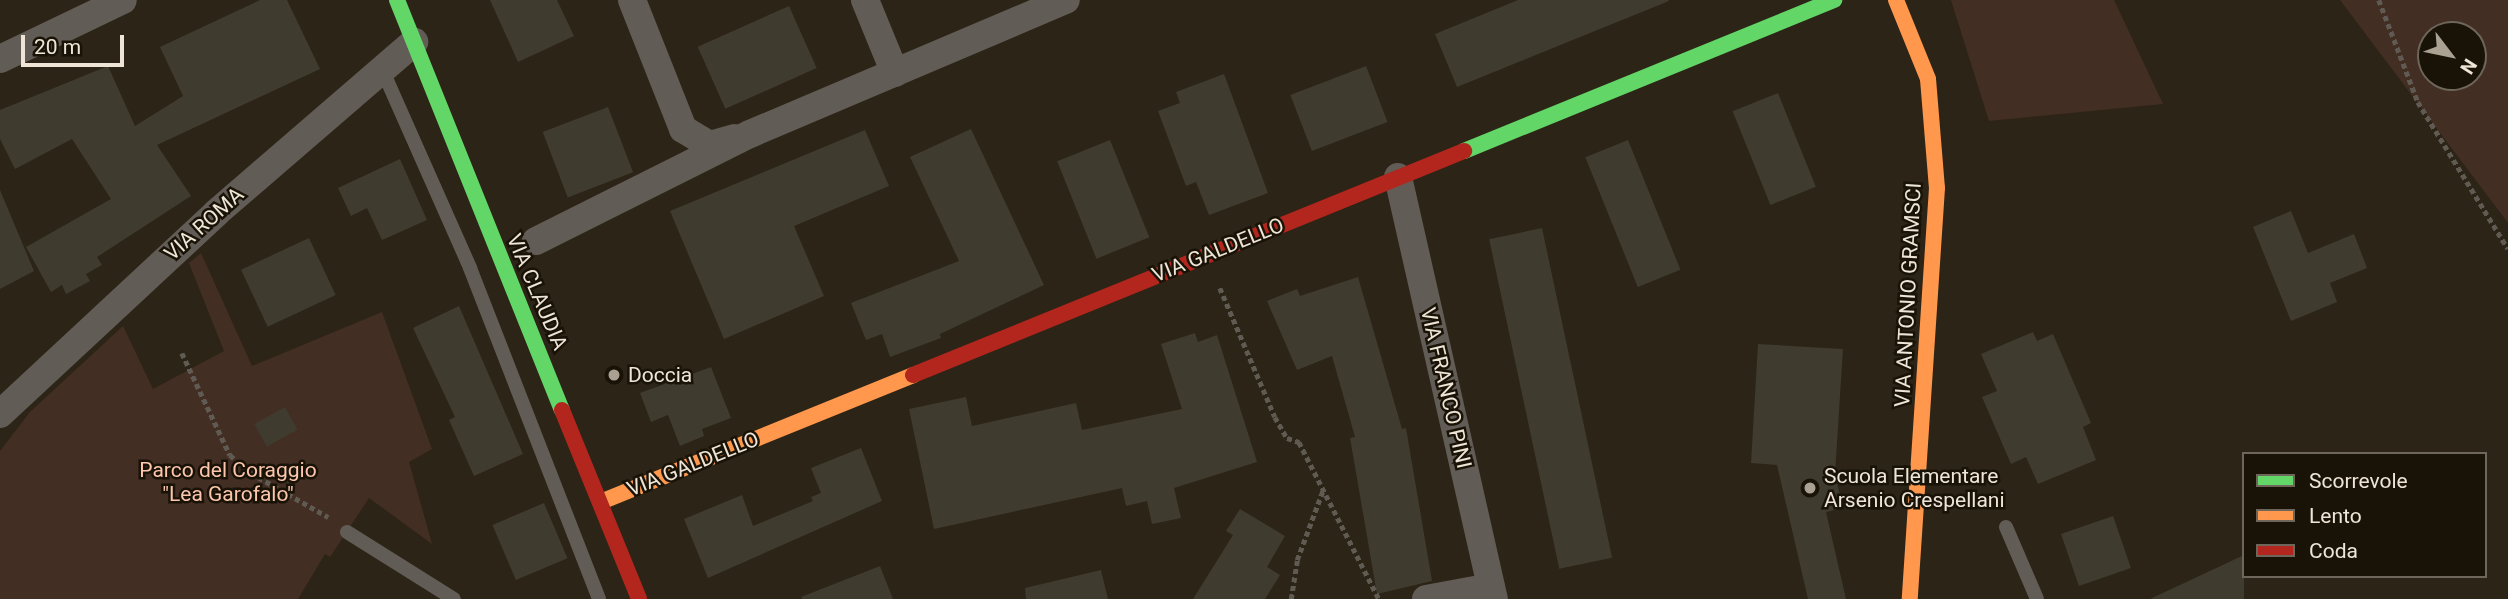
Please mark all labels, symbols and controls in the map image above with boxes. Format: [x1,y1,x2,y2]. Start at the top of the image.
scale bar [24,21,128,65]
north arrow [2417,21,2487,91]
text: 20 m [34,35,81,59]
text: N [2455,55,2482,78]
street label: VIA ROMA [159,182,249,266]
street label: VIA ANTONIO GRAMSCI [1890,182,1926,408]
street label: VIA GALDELLO [1149,212,1287,288]
street label: VIA CLAUDIA [501,230,573,354]
street label: VIA FRANCO PINI [1415,305,1477,471]
place label: Doccia [628,362,692,388]
marker: Doccia [606,367,622,383]
street label: VIA GALDELLO [624,426,762,502]
legend [2242,452,2487,578]
park label: Parco del Coraggio "Lea Garofalo" [139,457,317,507]
place label: Scuola Elementare Arsenio Crespellani [1824,463,2005,513]
text: Scorrevole [2309,469,2408,493]
marker: Scuola Elementare Arsenio Crespellani [1802,480,1818,496]
text: Lento [2309,504,2362,528]
text: Coda [2309,539,2358,563]

